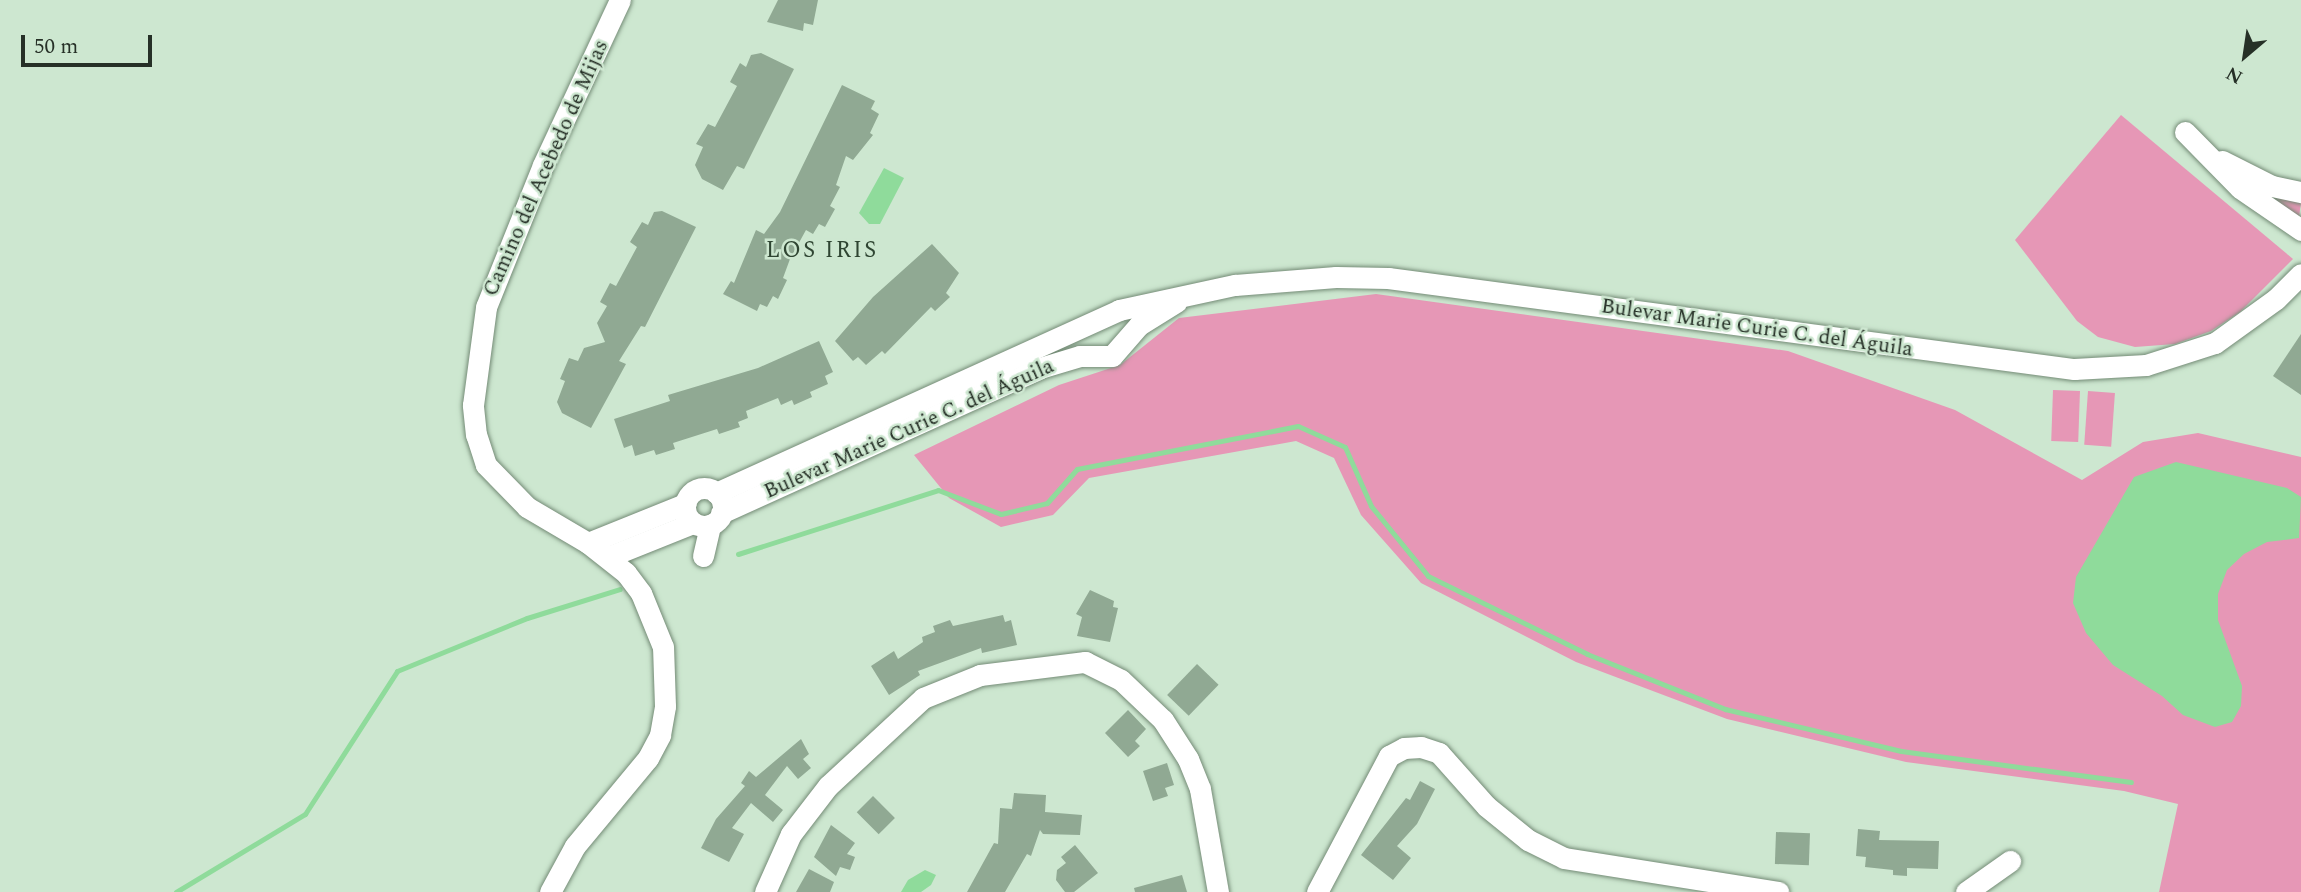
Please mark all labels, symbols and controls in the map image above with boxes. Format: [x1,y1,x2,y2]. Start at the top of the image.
scale bar [24,21,156,65]
north arrow [2210,21,2280,91]
text: 50 m [34,31,78,63]
street label: Camino del Acebedo de Mijas [478,36,614,300]
text: N [2221,58,2248,91]
district label: LOS IRIS [767,237,877,265]
street label: Bulevar Marie Curie C. del Águila [1599,294,1915,362]
street label: Bulevar Marie Curie C. del Águila [760,354,1058,504]

